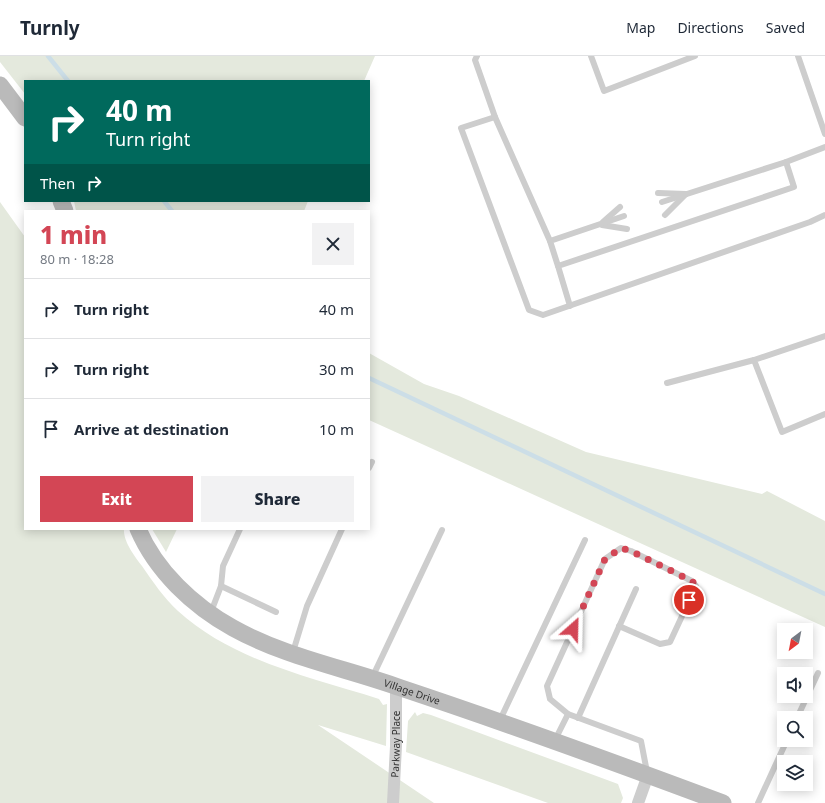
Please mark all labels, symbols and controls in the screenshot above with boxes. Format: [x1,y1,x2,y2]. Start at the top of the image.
text: Turnly [20,15,80,41]
text: Map [626,18,655,37]
text: Directions [677,18,744,37]
text: Saved [766,18,805,37]
text: 40 m [106,91,173,129]
icon: right [40,96,92,148]
text: Turn right [106,127,190,151]
icon: right [83,172,105,194]
text: Then [40,173,75,193]
text: 1 min [40,218,107,251]
button: close [312,223,354,265]
text: 80 m · 18:28 [40,250,114,268]
icon: right [40,298,62,320]
text: Turn right [74,299,149,319]
text: 40 m [319,299,354,319]
icon: right [40,358,62,380]
text: Turn right [74,359,149,379]
text: 30 m [319,359,354,379]
icon: arrive [40,418,62,440]
text: Arrive at destination [74,419,229,439]
text: 10 m [319,419,354,439]
button: Exit [40,476,193,522]
button: Share [201,476,354,522]
pin [672,583,706,617]
icon: arrive [678,589,700,611]
position arrow [552,608,594,650]
north arrow [777,623,813,659]
map controls [777,623,813,791]
button: sound [777,667,813,703]
street label: Village Drive [382,676,442,708]
street label: Parkway Place [387,710,403,778]
button: search [777,711,813,747]
button: layers [777,755,813,791]

